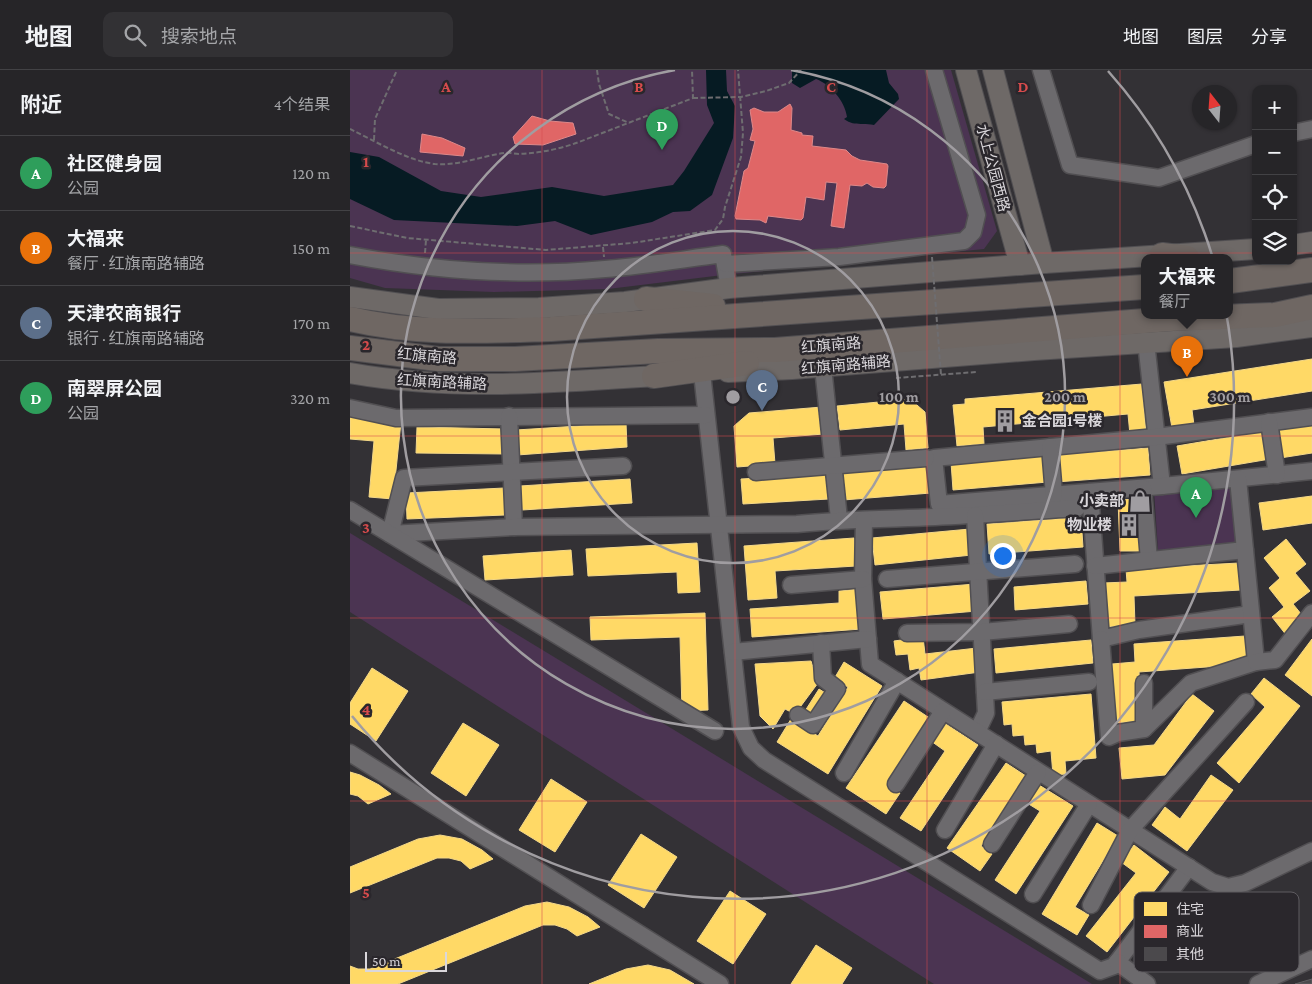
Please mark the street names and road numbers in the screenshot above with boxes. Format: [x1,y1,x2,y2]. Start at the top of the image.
street label: 水上公园西路 [974,122,1012,214]
street label: 红旗南路 [800,334,862,356]
street label: 红旗南路 [396,345,458,367]
street label: 红旗南路辅路 [800,353,892,377]
street label: 红旗南路辅路 [397,372,487,392]

